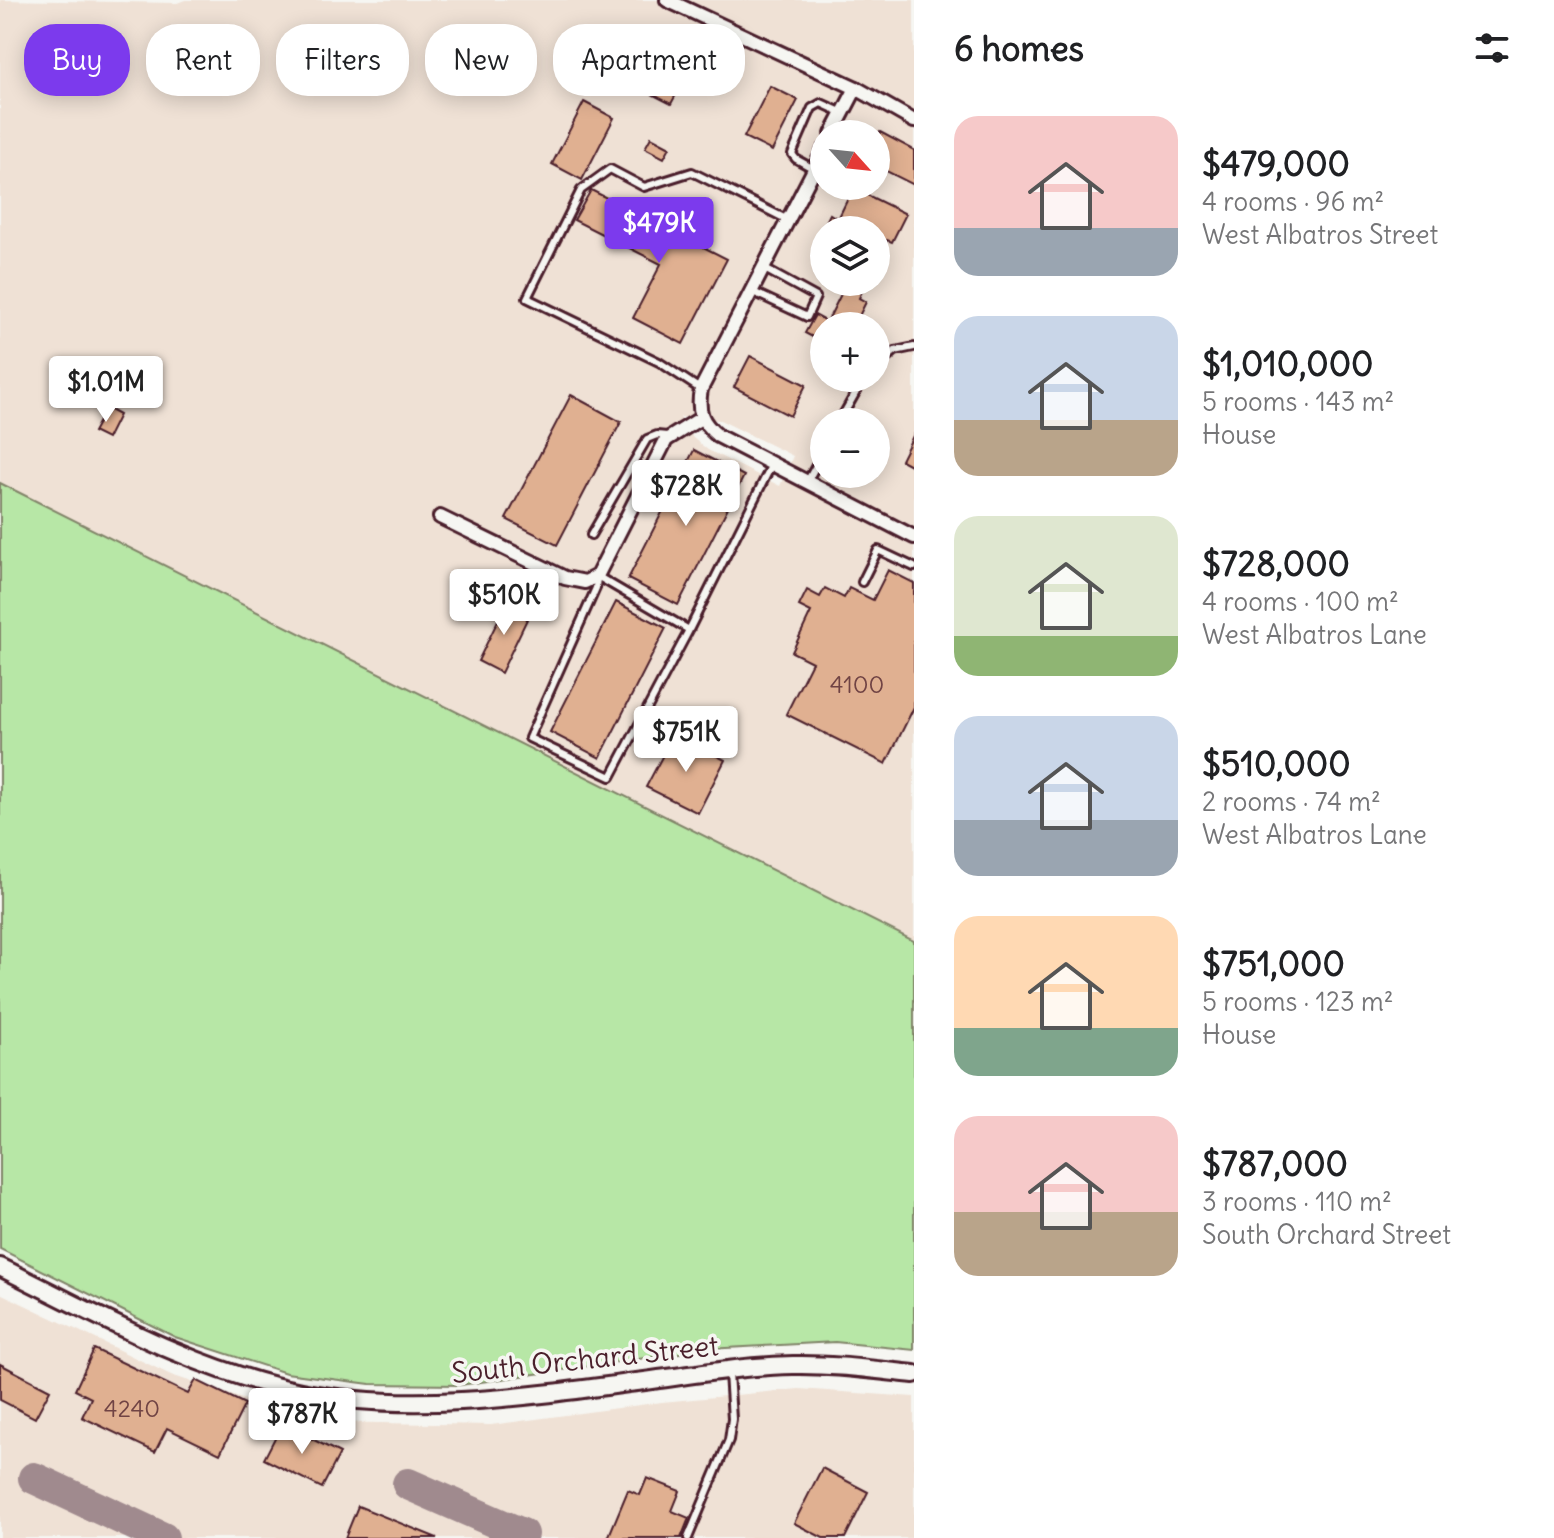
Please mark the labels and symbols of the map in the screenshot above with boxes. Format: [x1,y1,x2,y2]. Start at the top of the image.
north arrow [810,120,890,200]
pin: $479K [603,197,715,265]
pin: $1.01M [41,356,171,424]
pin: $728K [630,460,742,528]
pin: $510K [448,569,560,637]
house number: 4100 [830,669,884,699]
pin: $751K [630,706,742,774]
street label: South Orchard Street [450,1327,720,1391]
pin: $787K [246,1388,358,1456]
house number: 4240 [104,1393,160,1423]

